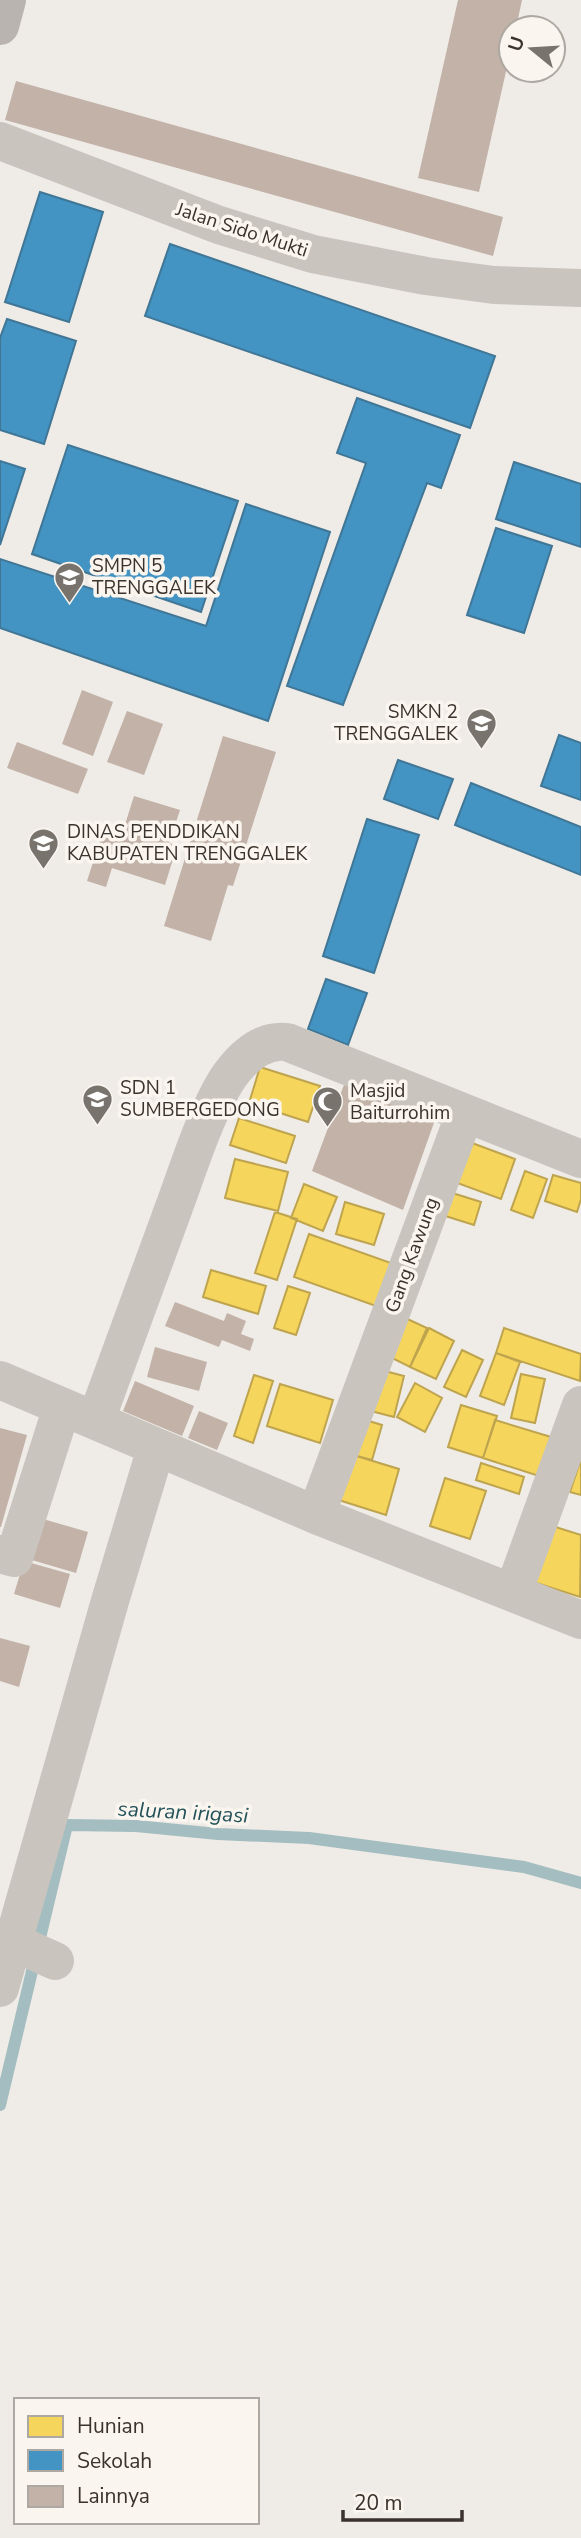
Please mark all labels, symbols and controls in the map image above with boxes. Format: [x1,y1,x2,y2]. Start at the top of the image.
north arrow [497,14,567,84]
text: U [502,33,531,55]
street label: Jalan Sido Mukti [172,196,311,264]
place label: SMPN 5 TRENGGALEK [92,553,217,601]
school or university icon: SMPN 5 TRENGGALEK [52,560,86,604]
place label: SMKN 2 TRENGGALEK [334,699,459,747]
school or university icon: SMKN 2 TRENGGALEK [464,706,498,750]
place label: DINAS PENDDIKAN KABUPATEN TRENGGALEK [67,819,309,867]
school or university icon: DINAS PENDDIKAN KABUPATEN TRENGGALEK [27,826,61,870]
place label: SDN 1 SUMBERGEDONG [120,1075,280,1123]
place label: Masjid Baiturrohim [350,1078,450,1126]
school or university icon: SDN 1 SUMBERGEDONG [80,1082,114,1126]
mosque icon: Masjid Baiturrohim [310,1085,344,1129]
street label: Gang Kawung [379,1194,445,1316]
water label: saluran irigasi [117,1795,250,1829]
legend [14,2398,259,2524]
text: Hunian [77,2412,145,2440]
text: Sekolah [77,2447,152,2475]
scale bar [343,2478,462,2522]
text: Lainnya [77,2482,150,2510]
text: 20 m [354,2489,403,2517]

